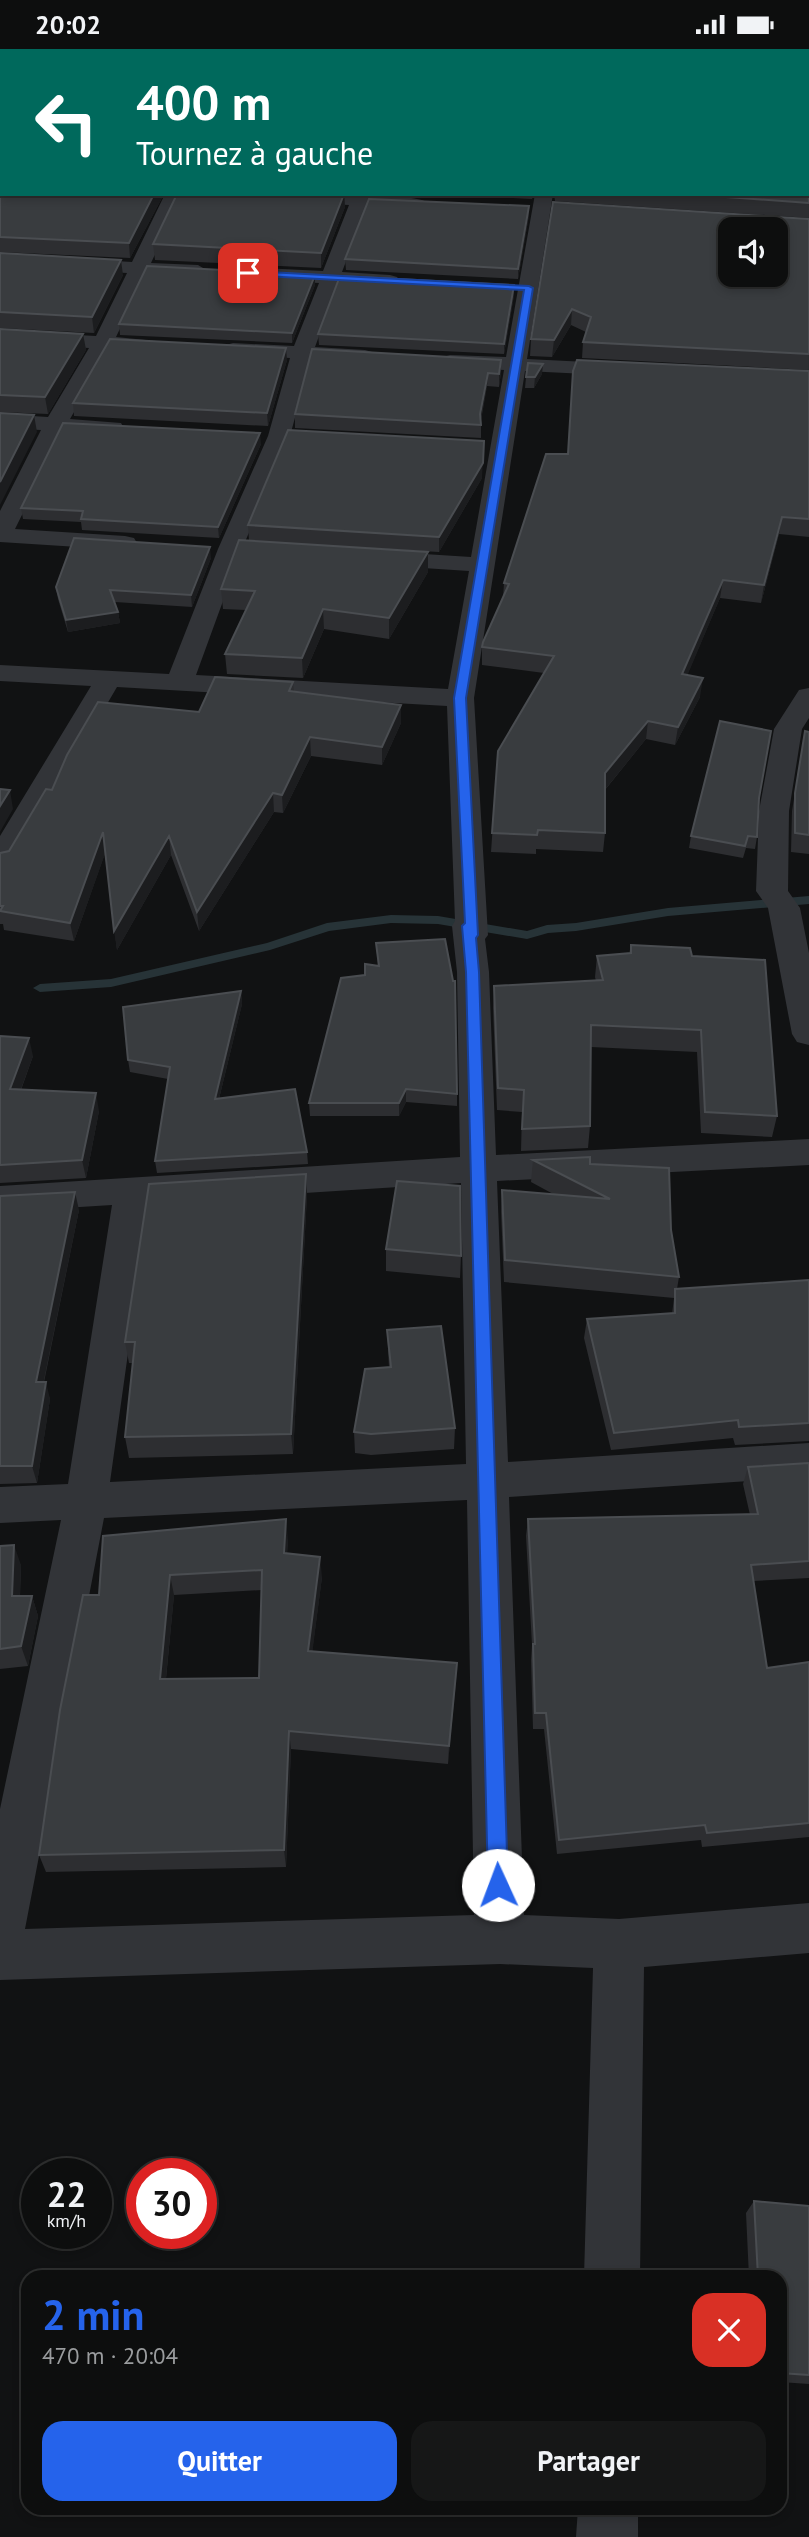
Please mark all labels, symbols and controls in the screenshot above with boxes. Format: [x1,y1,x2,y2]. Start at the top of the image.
text: 20:02 [35,8,101,41]
text: 400 m [136,70,271,134]
icon: left [21,77,112,168]
text: Tournez à gauche [136,132,373,174]
map controls [718,217,788,287]
button: sound [718,217,788,287]
pin [218,243,278,303]
icon: arrive [229,254,267,292]
position arrow [461,1848,535,1922]
speed limit sign: 30 [126,2158,217,2249]
text: 22 [47,2171,86,2217]
text: km/h [47,2209,86,2232]
text: 2 min [42,2287,144,2342]
button: close [692,2293,766,2367]
text: 470 m · 20:04 [42,2341,178,2370]
button: Quitter [42,2421,397,2501]
button: Partager [411,2421,766,2501]

